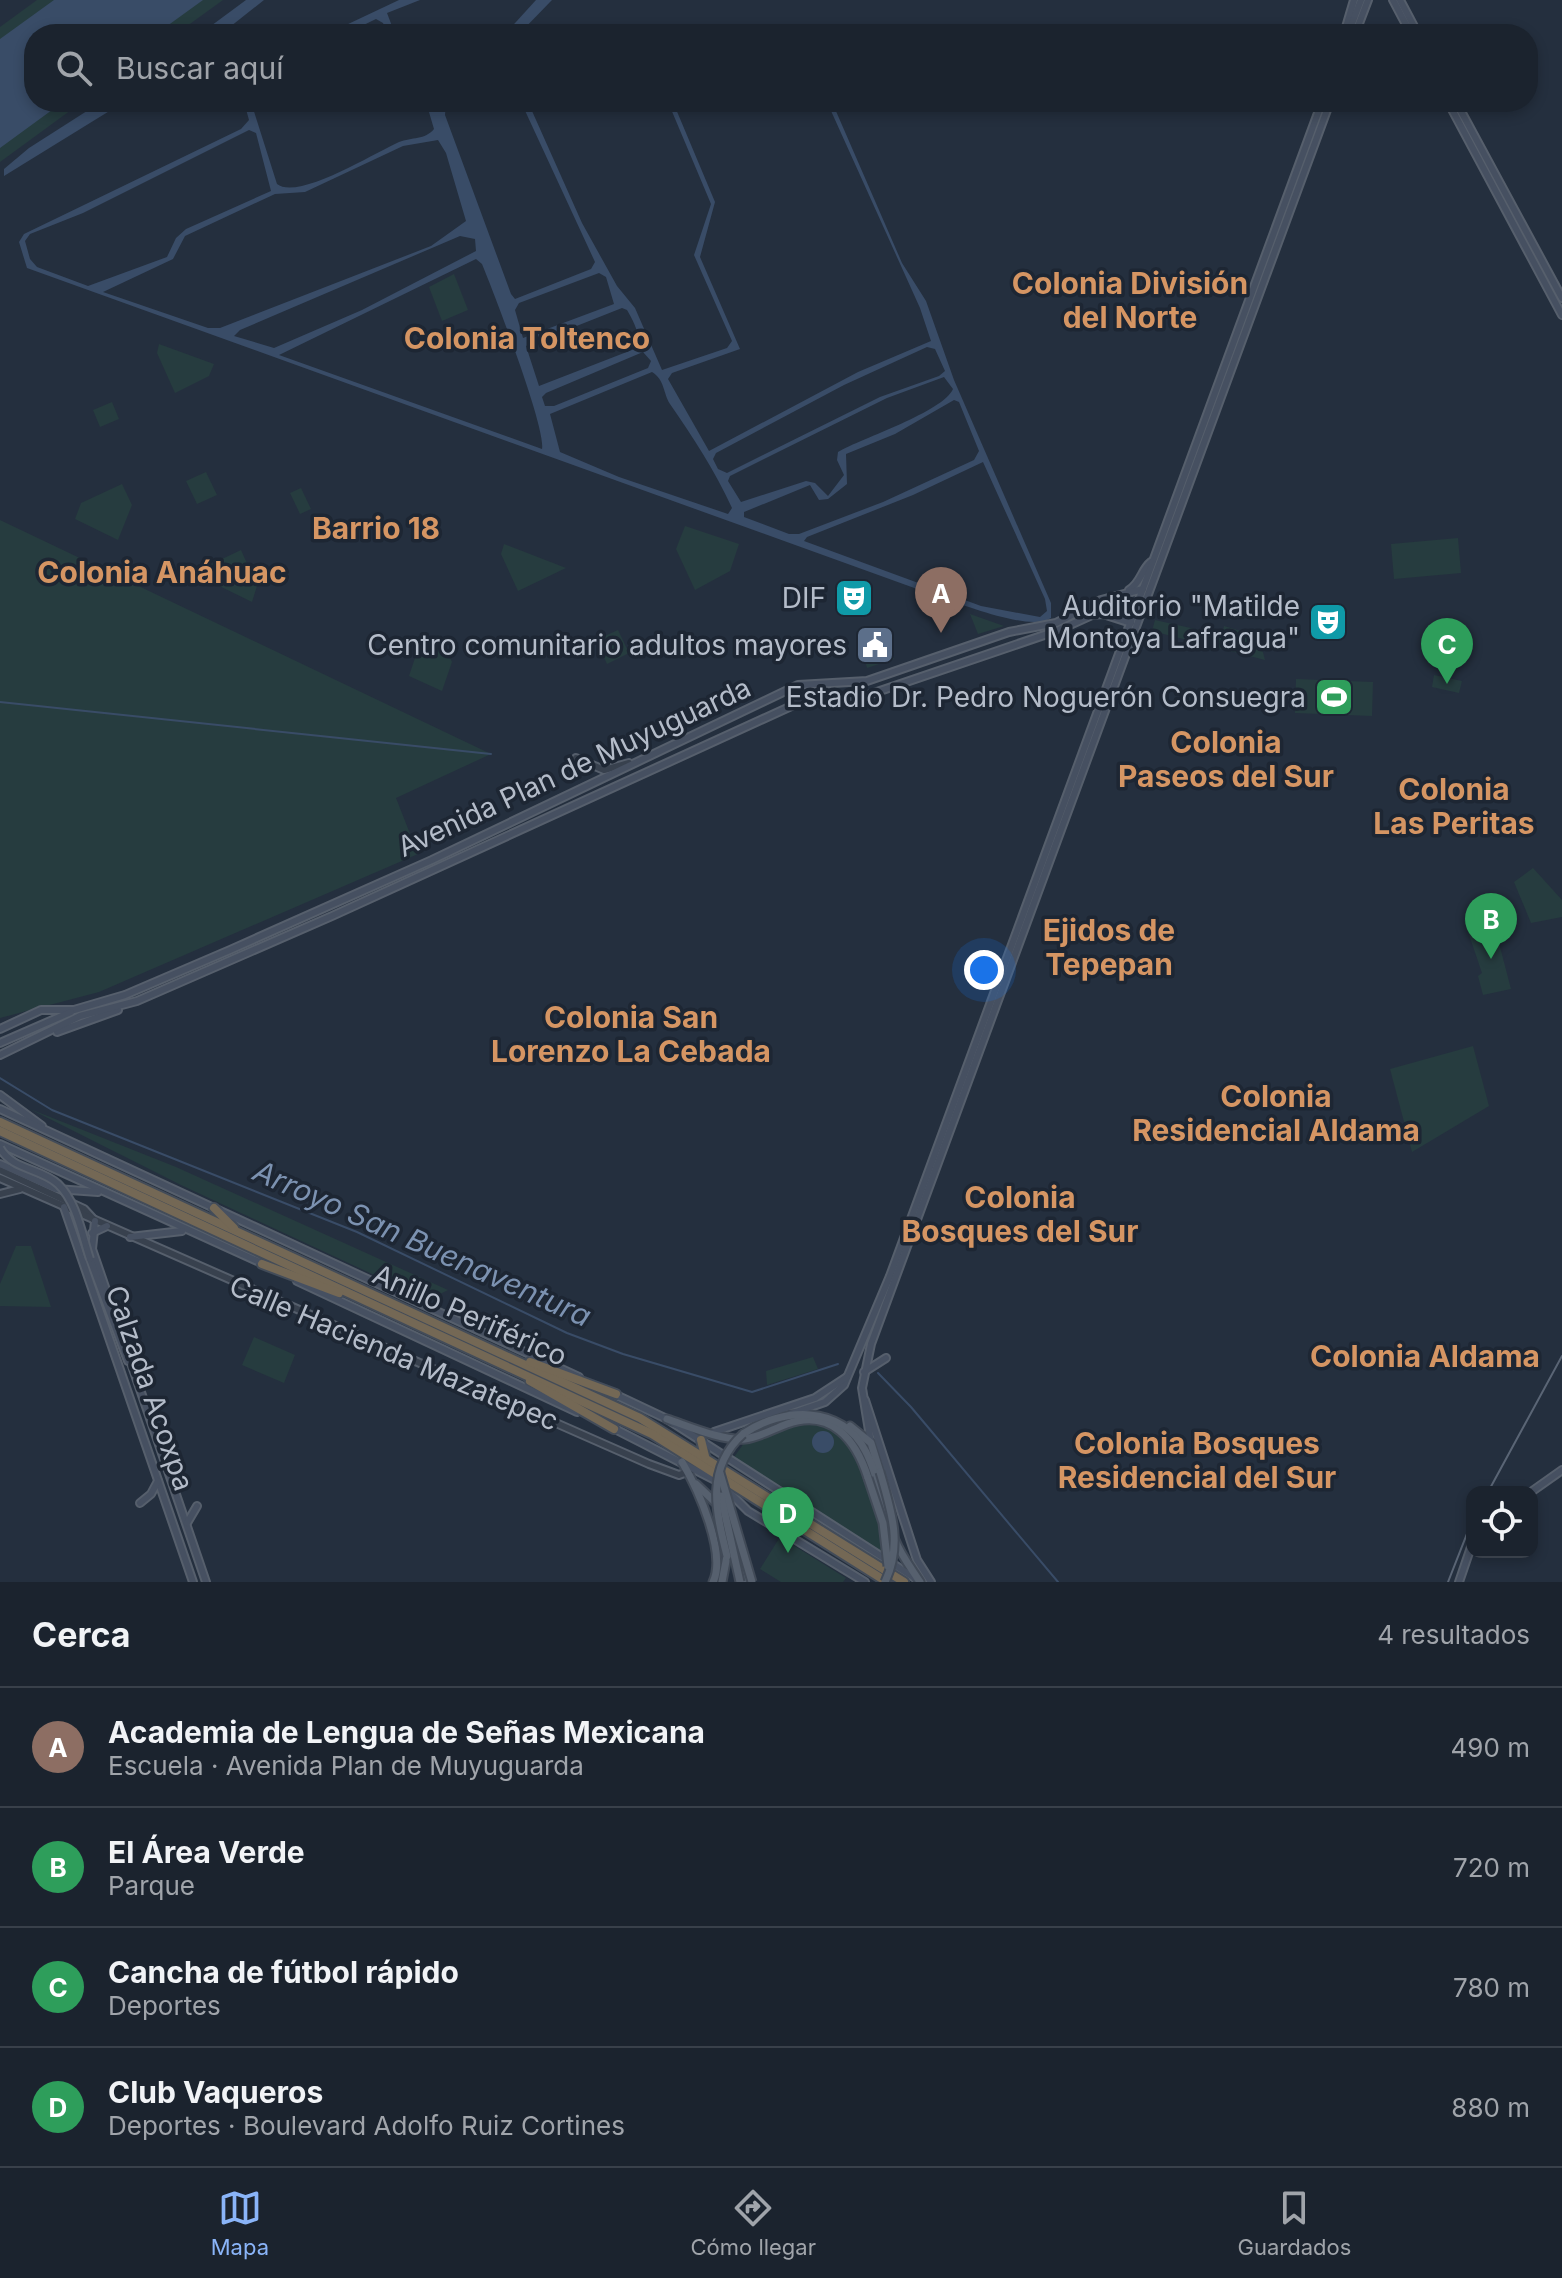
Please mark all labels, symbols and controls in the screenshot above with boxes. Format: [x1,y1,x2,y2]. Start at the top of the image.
search box [24,24,1538,112]
icon: search [52,46,96,90]
text: Buscar aquí [116,50,283,86]
district label: Colonia División del Norte [1012,265,1248,335]
district label: Colonia Toltenco [404,320,650,356]
district label: Barrio 18 [312,510,440,546]
district label: Colonia Anáhuac [37,554,287,590]
pin: A [915,567,967,633]
theatre icon: DIF [833,577,875,619]
place label: DIF [782,581,826,615]
place label: Auditorio "Matilde Montoya Lafragua" [1046,589,1300,655]
theatre icon: Auditorio "Matilde Montoya Lafragua" [1307,601,1349,643]
pin: C [1421,618,1473,684]
public building icon: Centro comunitario adultos mayores [854,624,896,666]
place label: Centro comunitario adultos mayores [367,628,847,662]
street label: Avenida Plan de Muyuguarda [392,670,756,864]
sports icon: Estadio Dr. Pedro Noguerón Consuegra [1313,676,1355,718]
place label: Estadio Dr. Pedro Noguerón Consuegra [786,680,1306,714]
district label: Colonia Paseos del Sur [1118,724,1334,794]
district label: Colonia Las Peritas [1373,771,1535,841]
pin: B [1465,893,1517,959]
district label: Ejidos de Tepepan [1043,912,1175,982]
your location [964,950,1004,990]
district label: Colonia San Lorenzo La Cebada [491,999,771,1069]
district label: Colonia Residencial Aldama [1132,1078,1420,1148]
water label: Arroyo San Buenaventura [247,1152,597,1334]
district label: Colonia Bosques del Sur [902,1179,1138,1249]
street label: Anillo Periférico [368,1257,572,1373]
street label: Calle Hacienda Mazatepec [225,1268,563,1438]
street label: Calzada Acoxpa [99,1281,201,1495]
district label: Colonia Aldama [1310,1338,1540,1374]
district label: Colonia Bosques Residencial del Sur [1058,1425,1336,1495]
map controls [1466,1486,1538,1558]
button: locate [1466,1486,1538,1558]
pin: D [762,1487,814,1553]
text: Cerca [32,1614,131,1655]
text: 4 resultados [1377,1619,1530,1650]
text: Academia de Lengua de Señas Mexicana [108,1714,705,1750]
text: A [48,1732,68,1763]
text: 490 m [1451,1732,1530,1763]
text: Escuela · Avenida Plan de Muyuguarda [108,1750,584,1781]
text: El Área Verde [108,1834,305,1870]
text: B [49,1852,67,1883]
text: 720 m [1453,1852,1530,1883]
text: Parque [108,1870,195,1901]
text: Cancha de fútbol rápido [108,1954,459,1990]
text: C [48,1972,68,2003]
text: 780 m [1453,1972,1530,2003]
text: Deportes [108,1990,221,2021]
text: Club Vaqueros [108,2074,323,2110]
text: D [49,2092,67,2123]
text: 880 m [1451,2092,1530,2123]
text: Deportes · Boulevard Adolfo Ruiz Cortines [108,2110,625,2141]
tab: Mapa [211,2186,269,2260]
tab: Cómo llegar [690,2186,816,2260]
tab: Guardados [1237,2186,1351,2260]

